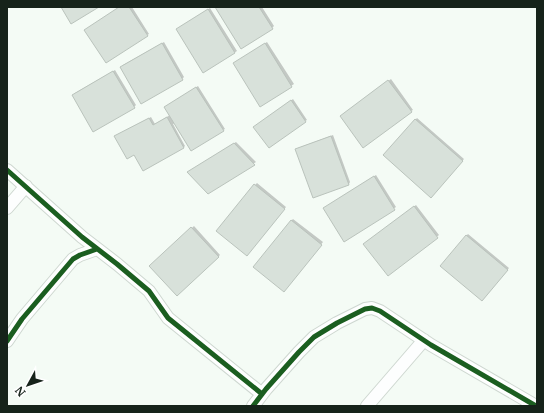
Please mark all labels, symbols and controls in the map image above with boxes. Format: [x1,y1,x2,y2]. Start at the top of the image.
north arrow [8,365,48,405]
text: N [12,383,28,399]

